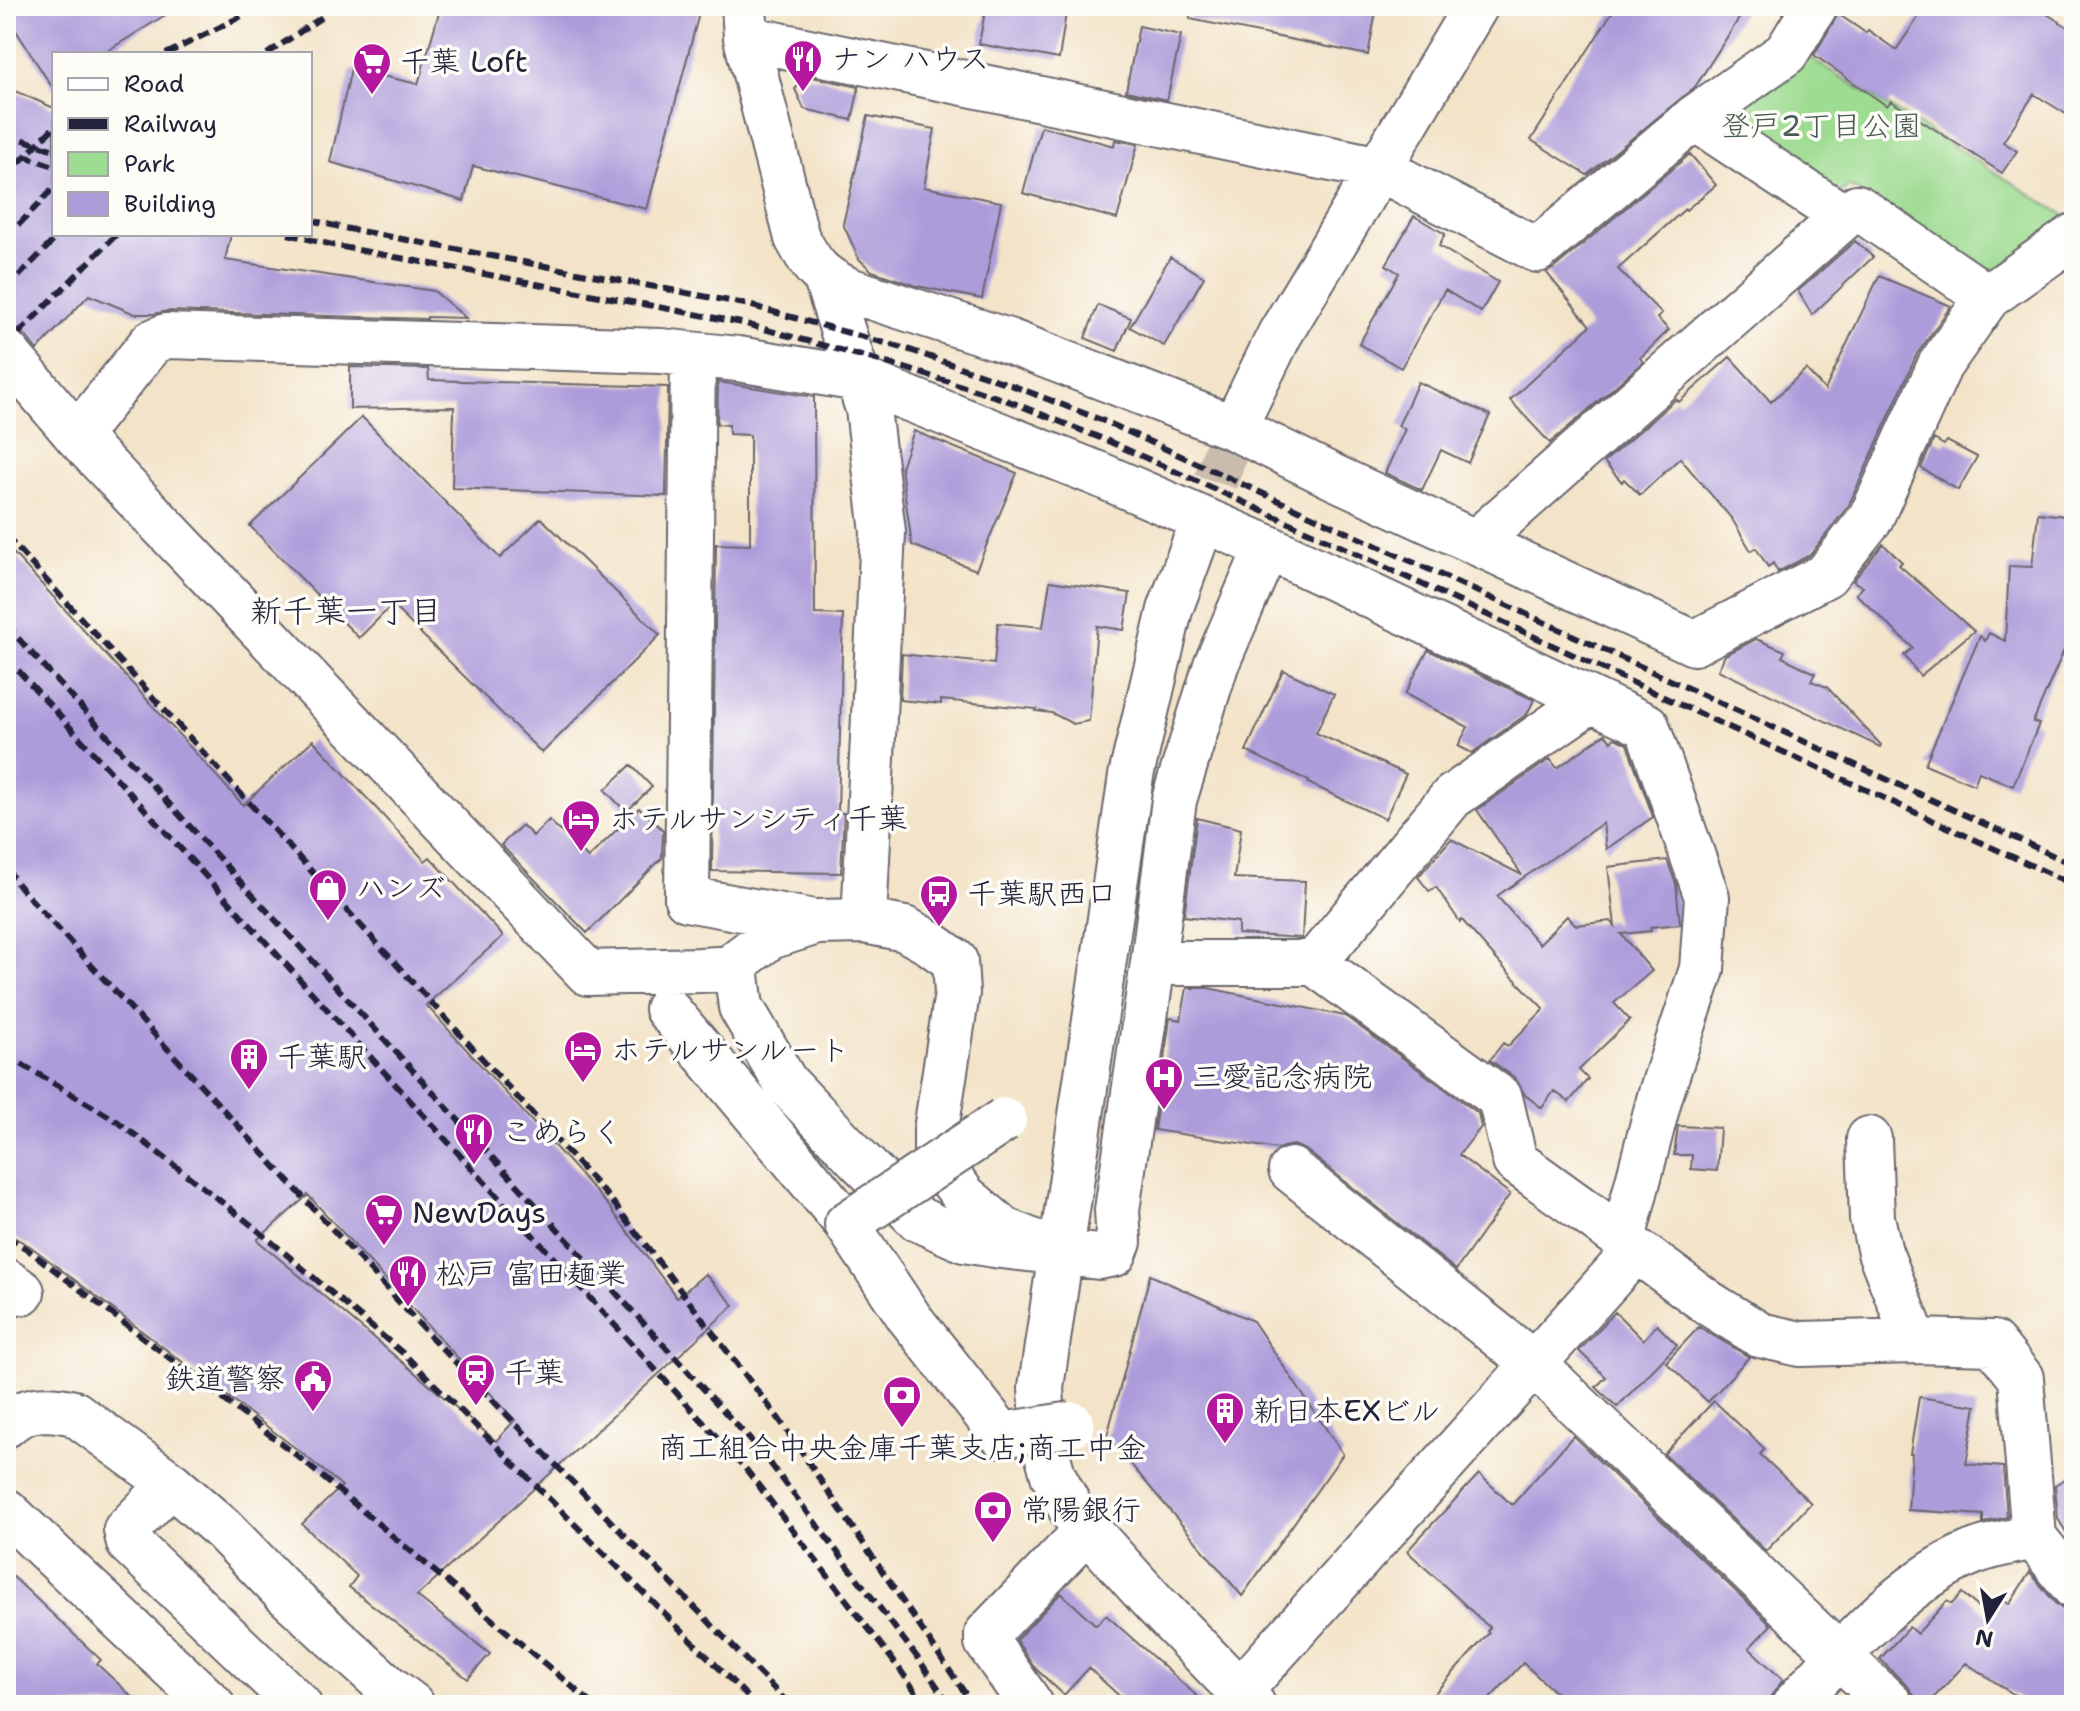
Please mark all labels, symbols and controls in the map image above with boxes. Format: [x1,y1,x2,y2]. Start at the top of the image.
restaurant icon: ナン ハウス [782,38,824,93]
place label: ナン ハウス [831,38,989,79]
supermarket icon: 千葉 Loft [351,41,393,96]
place label: 千葉 Loft [400,41,528,82]
legend [52,52,312,236]
text: Road [124,68,184,100]
park label: 登戸2丁目公園 [1721,105,1922,146]
text: Railway [124,108,217,140]
text: Park [124,148,176,180]
text: Building [124,188,216,220]
district label: 新千葉一丁目 [250,589,442,632]
hotel icon: ホテルサンシティ千葉 [560,798,602,853]
place label: ホテルサンシティ千葉 [609,798,908,839]
shop icon: ハンズ [307,867,349,922]
place label: ハンズ [356,867,445,908]
bus stop icon: 千葉駅西口 [918,873,960,928]
place label: 千葉駅西口 [967,873,1117,914]
hotel icon: ホテルサンルート [562,1029,604,1084]
place label: ホテルサンルート [611,1029,850,1070]
building icon: 千葉駅 [228,1036,270,1091]
place label: 千葉駅 [277,1036,367,1077]
hospital icon: 三愛記念病院 [1143,1056,1185,1111]
place label: 三愛記念病院 [1192,1056,1372,1097]
restaurant icon: こめらく [453,1111,495,1166]
place label: こめらく [502,1111,622,1152]
supermarket icon: NewDays [363,1192,405,1247]
place label: NewDays [412,1192,546,1233]
restaurant icon: 松戸 富田麺業 [387,1253,429,1308]
place label: 松戸 富田麺業 [436,1253,626,1294]
station icon: 千葉 [455,1352,497,1407]
place label: 千葉 [504,1352,564,1393]
place label: 鉄道警察 [165,1358,285,1399]
public building icon: 鉄道警察 [292,1358,334,1413]
bank icon: 商工組合中央金庫千葉支店;商工中金 [881,1374,923,1429]
building icon: 新日本EXビル [1204,1390,1246,1445]
place label: 新日本EXビル [1253,1390,1440,1431]
place label: 商工組合中央金庫千葉支店;商工中金 [658,1427,1146,1468]
bank icon: 常陽銀行 [972,1489,1014,1544]
place label: 常陽銀行 [1021,1489,1141,1530]
north arrow [1948,1579,2028,1659]
text: N [1973,1622,1996,1654]

